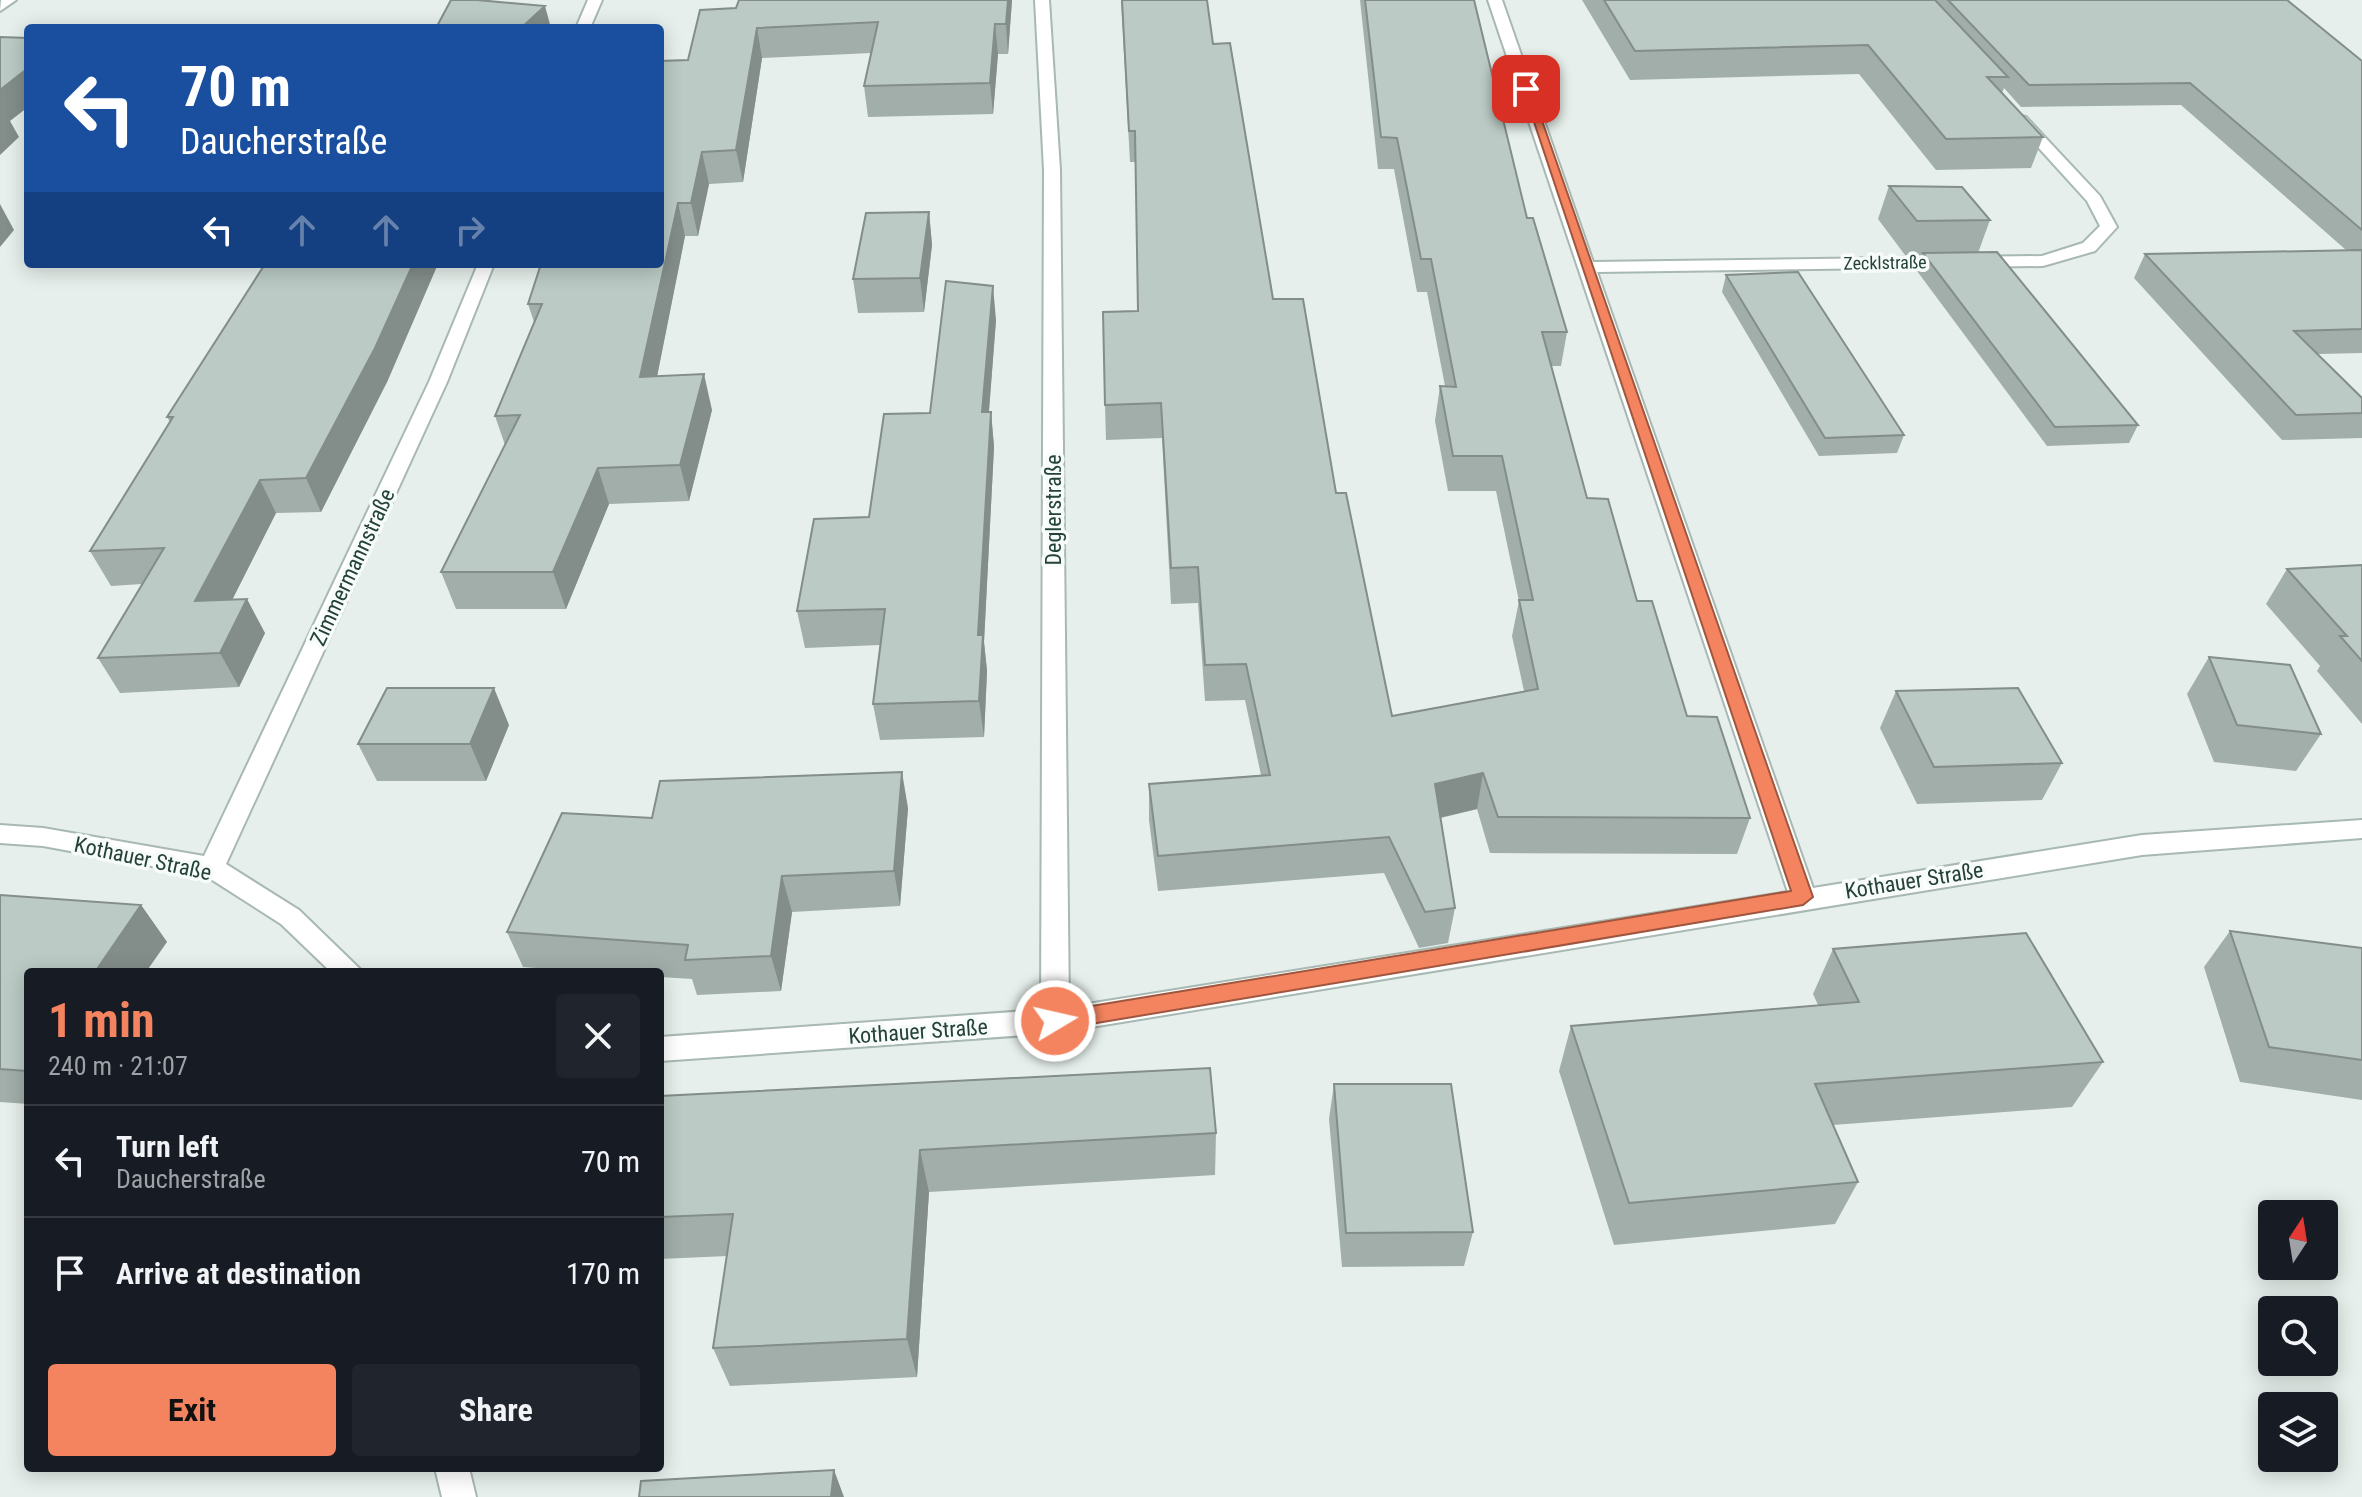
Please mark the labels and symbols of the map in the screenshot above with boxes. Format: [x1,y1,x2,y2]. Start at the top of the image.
pin [1492,55,1560,123]
street label: Zecklstraße [1843,251,1927,274]
street label: Deglerstraße [1041,455,1066,565]
street label: Zimmermannstraße [305,485,400,650]
street label: Kothauer Straße [72,832,214,885]
street label: Kothauer Straße [1843,857,1985,904]
position arrow [1013,979,1097,1063]
street label: Kothauer Straße [848,1014,989,1049]
north arrow [2258,1200,2338,1280]

